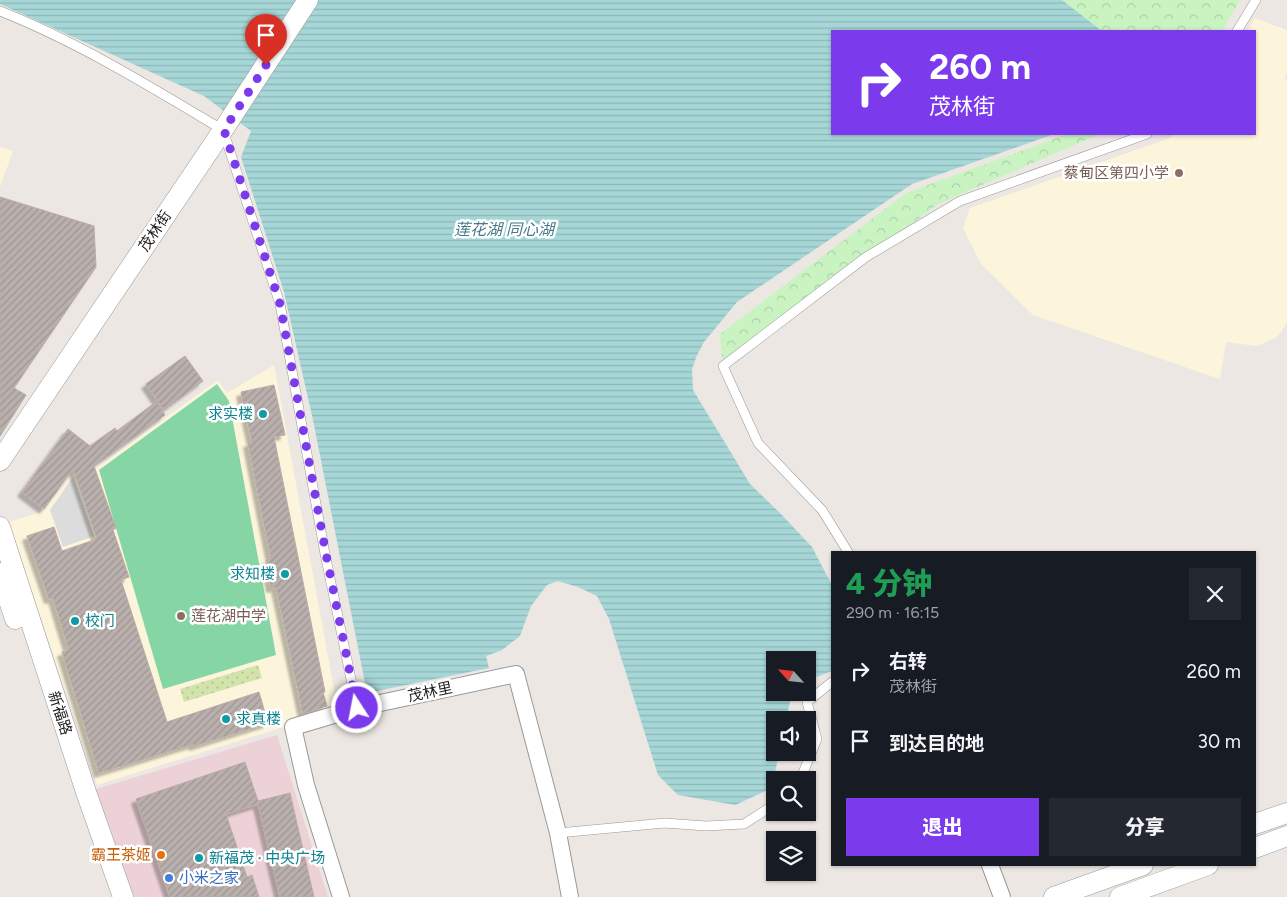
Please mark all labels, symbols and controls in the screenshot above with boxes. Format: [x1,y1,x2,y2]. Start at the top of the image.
pin [245,14,287,65]
icon: arrive [252,21,280,49]
text: 260 m [929,46,1031,88]
icon: right [846,50,911,115]
text: 茂林街 [929,93,995,120]
place label: 蔡甸区第四小学 [1064,164,1169,182]
marker: 蔡甸区第四小学 [1173,167,1185,179]
street label: 茂林街 [135,207,175,255]
water label: 莲花湖 同心湖 [454,220,557,239]
place label: 求实楼 [208,405,253,423]
marker: 求实楼 [257,408,269,420]
place label: 求知楼 [230,565,275,583]
text: 4 分钟 [846,565,932,602]
marker: 求知楼 [279,568,291,580]
button: close [1189,568,1241,620]
text: 290 m · 16:15 [846,603,939,622]
place label: 莲花湖中学 [191,607,266,625]
marker: 莲花湖中学 [175,610,187,622]
place label: 校门 [85,612,115,630]
marker: 校门 [69,615,81,627]
text: 右转 [889,650,927,673]
north arrow [766,651,816,701]
map controls [766,651,816,881]
icon: right [846,657,874,685]
text: 260 m [1187,660,1241,683]
text: 茂林街 [889,677,937,696]
street label: 茂林里 [406,679,454,705]
position arrow [330,681,382,733]
street label: 新福路 [44,689,76,737]
place label: 求真楼 [236,710,281,728]
button: sound [766,711,816,761]
marker: 求真楼 [220,713,232,725]
icon: arrive [846,727,874,755]
text: 30 m [1198,730,1241,753]
text: 到达目的地 [889,732,984,755]
button: search [766,771,816,821]
button: 退出 [846,798,1039,856]
button: 分享 [1049,798,1241,856]
button: layers [766,831,816,881]
place label: 霸王茶姬 [91,846,151,864]
marker: 霸王茶姬 [155,849,167,861]
place label: 新福茂 · 中央广场 [209,849,325,867]
marker: 新福茂 · 中央广场 [193,852,205,864]
place label: 小米之家 [179,869,239,887]
marker: 小米之家 [163,872,175,884]

